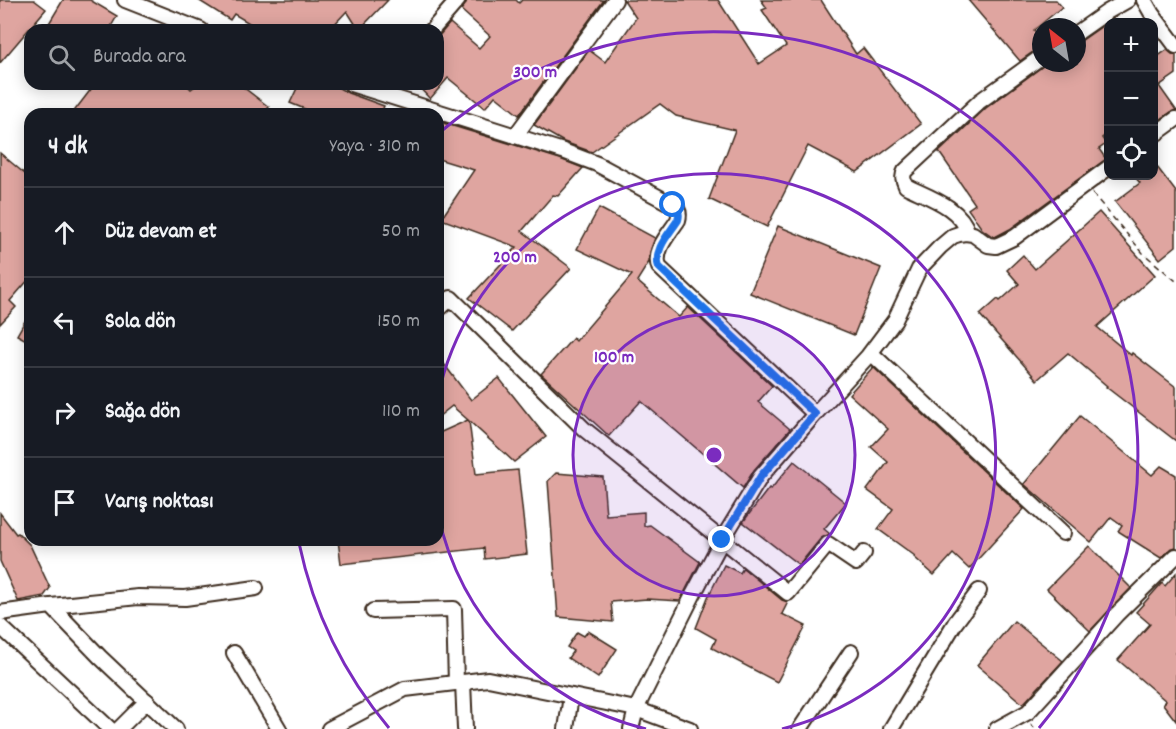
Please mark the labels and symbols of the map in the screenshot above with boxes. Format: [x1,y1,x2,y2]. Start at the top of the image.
north arrow [1032,18,1086,72]
text: 300 m [513,61,557,86]
route start [659,191,685,217]
text: 200 m [493,246,537,271]
text: 100 m [594,346,634,371]
centre of rings [704,445,724,465]
route end [708,526,734,552]

